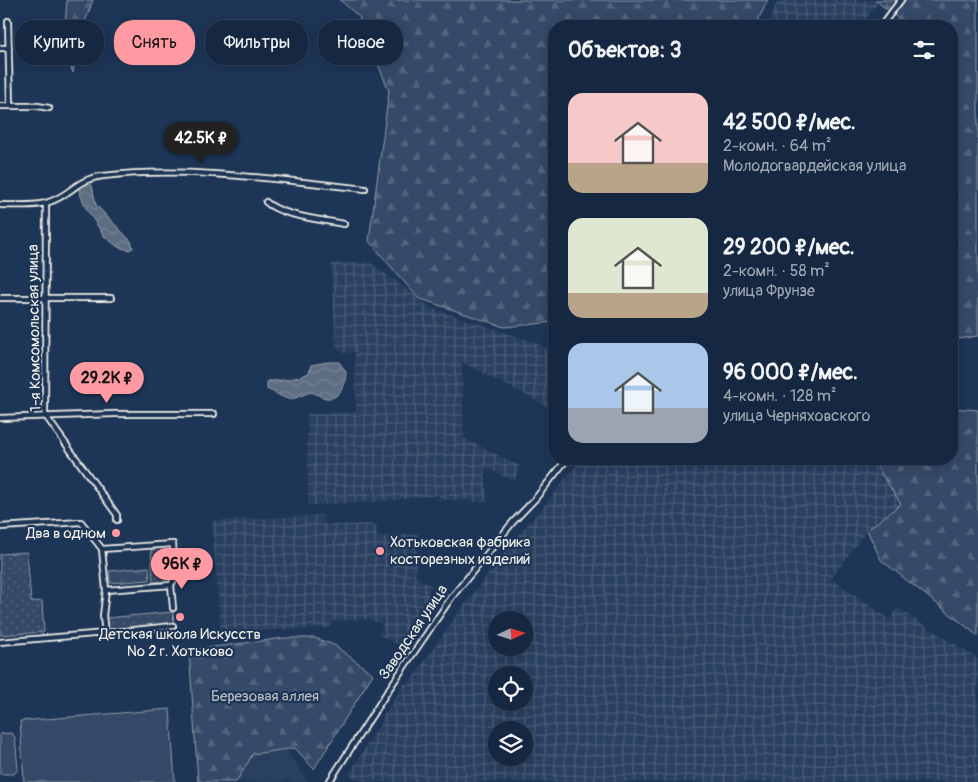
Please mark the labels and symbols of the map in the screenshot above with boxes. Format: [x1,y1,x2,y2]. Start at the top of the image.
pin: 42.5K ₽ [155,121,247,164]
street label: 1-я Комсомольская улица [24,244,45,412]
pin: 29.2K ₽ [61,362,153,404]
place label: Два в одном [25,524,106,543]
marker: Два в одном [110,527,122,539]
place label: Хотьковская фабрика косторезных изделий [390,533,531,569]
marker: Хотьковская фабрика косторезных изделий [374,545,386,557]
pin: 96K ₽ [147,548,217,590]
street label: Заводская улица [375,581,452,683]
marker: Детская школа Искусств № 2 г. Хотьково [174,611,186,623]
north arrow [488,611,532,656]
place label: Детская школа Искусств № 2 г. Хотьково [98,625,261,661]
park label: Березовая аллея [211,687,319,706]

